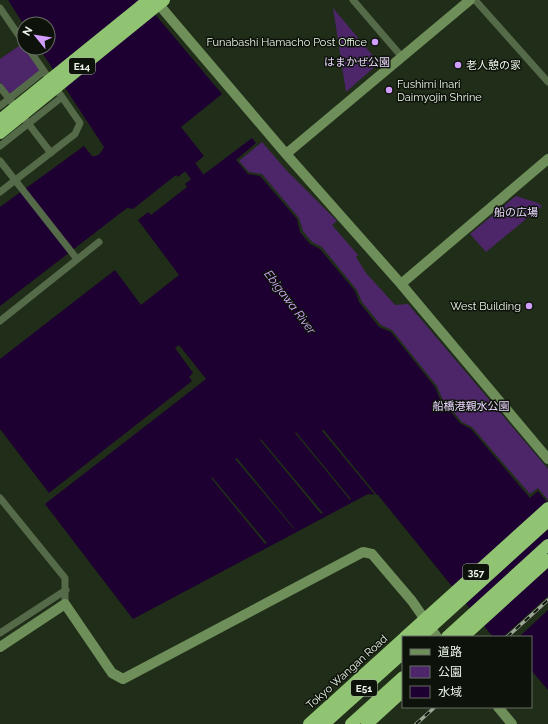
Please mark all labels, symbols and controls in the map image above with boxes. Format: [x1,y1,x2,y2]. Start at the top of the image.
north arrow [16,16,56,56]
text: N [20,24,36,38]
place label: Funabashi Hamacho Post Office [206,36,368,49]
marker: Funabashi Hamacho Post Office [370,37,380,47]
park label: はまかぜ公園 [324,56,390,69]
road number: E14 [69,58,95,74]
place label: 老人憩の家 [466,59,521,72]
marker: 老人憩の家 [453,60,463,70]
place label: Fushimi Inari Daimyojin Shrine [397,78,482,104]
marker: Fushimi Inari Daimyojin Shrine [384,85,394,95]
park label: 船の広場 [494,206,538,219]
water label: Ebigawa River [261,267,319,337]
place label: West Building [450,300,521,313]
marker: West Building [524,301,534,311]
park label: 船橋港親水公園 [433,400,510,413]
road number: 357 [463,564,489,580]
street label: Tokyo Wangan Road [304,632,390,712]
legend [402,636,532,708]
text: 道路 [438,645,462,659]
text: 公園 [438,665,462,679]
road number: E51 [351,680,377,696]
text: 水域 [438,685,462,699]

